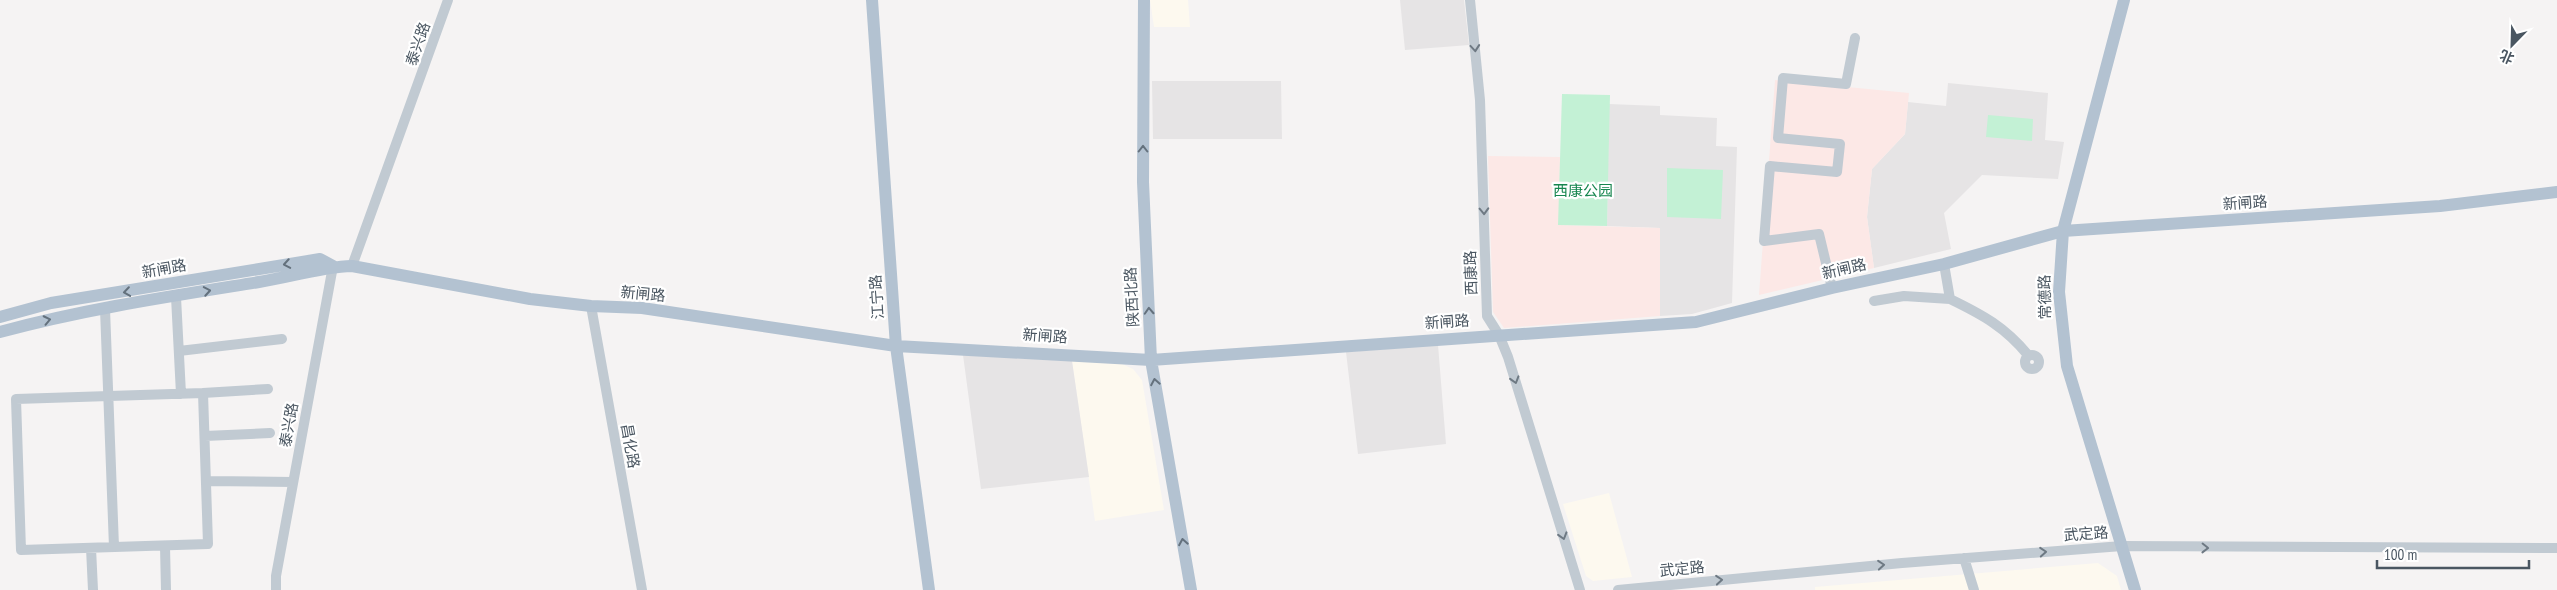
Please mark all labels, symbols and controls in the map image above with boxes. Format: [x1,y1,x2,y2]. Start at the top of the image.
street label: 泰兴路 [401,19,434,68]
north arrow [2487,20,2537,70]
one-way arrow [1470,45,1481,53]
text: 北 [2497,46,2517,68]
one-way arrow [1138,144,1148,152]
park label: 西康公园 [1553,181,1613,200]
street label: 新闸路 [2222,191,2268,214]
one-way arrow [1478,207,1489,215]
street label: 西康路 [1460,250,1481,296]
street label: 新闸路 [1820,254,1868,283]
street label: 新闸路 [140,255,188,282]
one-way arrow [282,259,291,269]
street label: 陕西北路 [1120,267,1143,327]
street label: 江宁路 [865,274,888,320]
street label: 常德路 [2035,274,2054,320]
street label: 新闸路 [620,282,666,305]
one-way arrow [122,286,130,297]
one-way arrow [203,286,211,296]
one-way arrow [1143,307,1154,315]
street label: 新闸路 [1424,310,1470,333]
one-way arrow [43,316,52,326]
street label: 新闸路 [1022,324,1068,347]
one-way arrow [1509,376,1519,384]
one-way arrow [1150,378,1160,386]
street label: 泰兴路 [275,401,302,449]
street label: 昌化路 [617,422,644,470]
street label: 武定路 [2063,522,2109,545]
one-way arrow [1558,531,1568,539]
one-way arrow [1178,538,1188,546]
scale bar [2377,538,2530,570]
one-way arrow [2201,542,2209,553]
text: 100 m [2384,545,2417,564]
one-way arrow [2039,547,2047,558]
street label: 武定路 [1659,557,1705,580]
one-way arrow [1877,560,1885,571]
one-way arrow [1715,575,1723,586]

